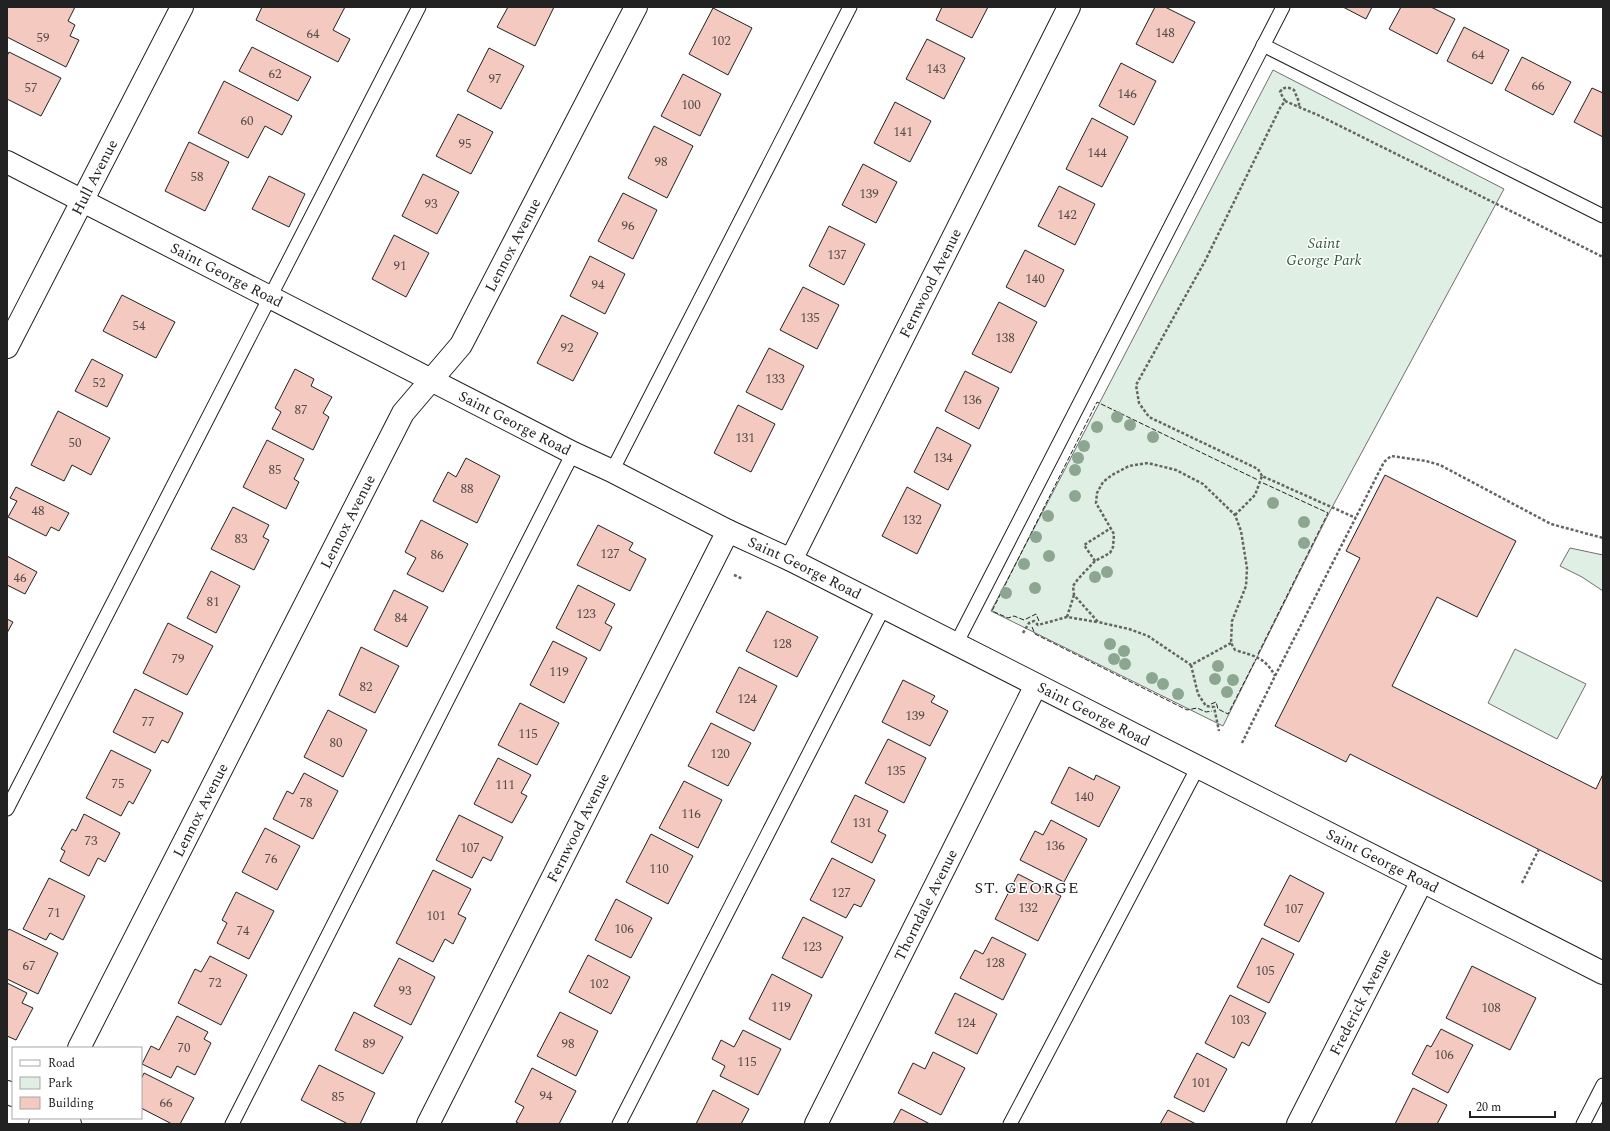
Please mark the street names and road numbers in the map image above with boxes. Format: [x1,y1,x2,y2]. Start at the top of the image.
street label: Hull Avenue [65,135,124,219]
street label: Lennox Avenue [479,194,547,296]
street label: Fernwood Avenue [893,224,967,342]
street label: Saint George Road [166,236,287,313]
street label: Saint George Road [454,385,575,462]
street label: Lennox Avenue [314,470,381,573]
street label: Saint George Road [744,530,865,605]
street label: Saint George Road [1033,676,1154,752]
street label: Lennox Avenue [167,759,234,861]
street label: Fernwood Avenue [541,769,615,886]
street label: Saint George Road [1322,823,1443,899]
street label: Thorndale Avenue [888,845,963,965]
street label: Frederick Avenue [1323,945,1397,1059]

